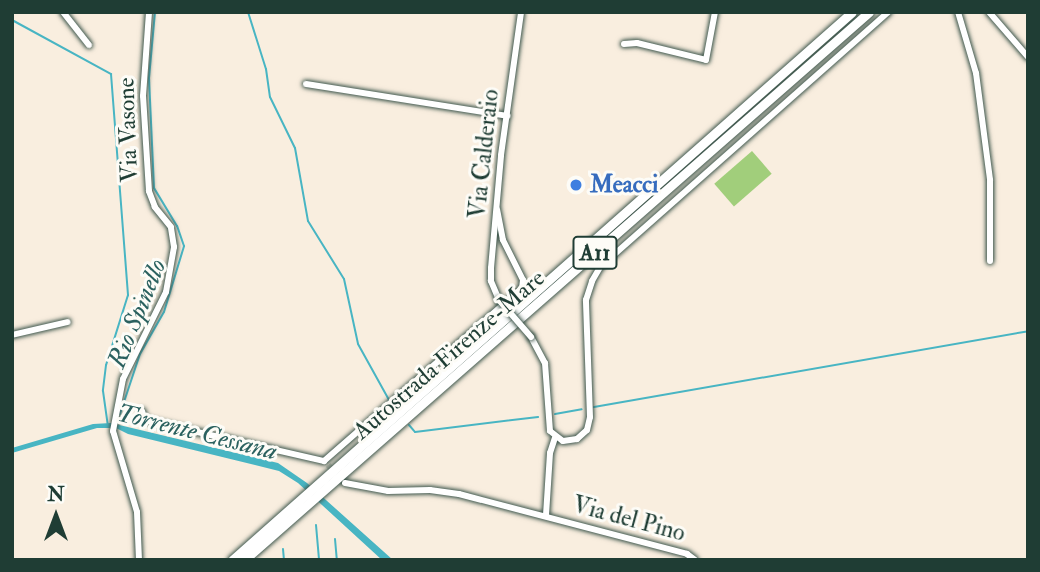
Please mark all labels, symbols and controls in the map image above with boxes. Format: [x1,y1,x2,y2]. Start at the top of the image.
street label: Via Vasone [112,77,144,183]
street label: Via Calderaio [463,88,505,220]
place label: Meacci [590,171,658,199]
marker: Meacci [568,177,584,193]
road number: A11 [572,234,618,272]
water label: Rio Spinello [102,255,174,373]
street label: Autostrada Firenze-Mare [347,264,551,446]
water label: Torrente Cessana [114,398,280,468]
north arrow [21,481,91,551]
text: N [47,483,65,507]
street label: Via del Pino [570,490,688,548]

